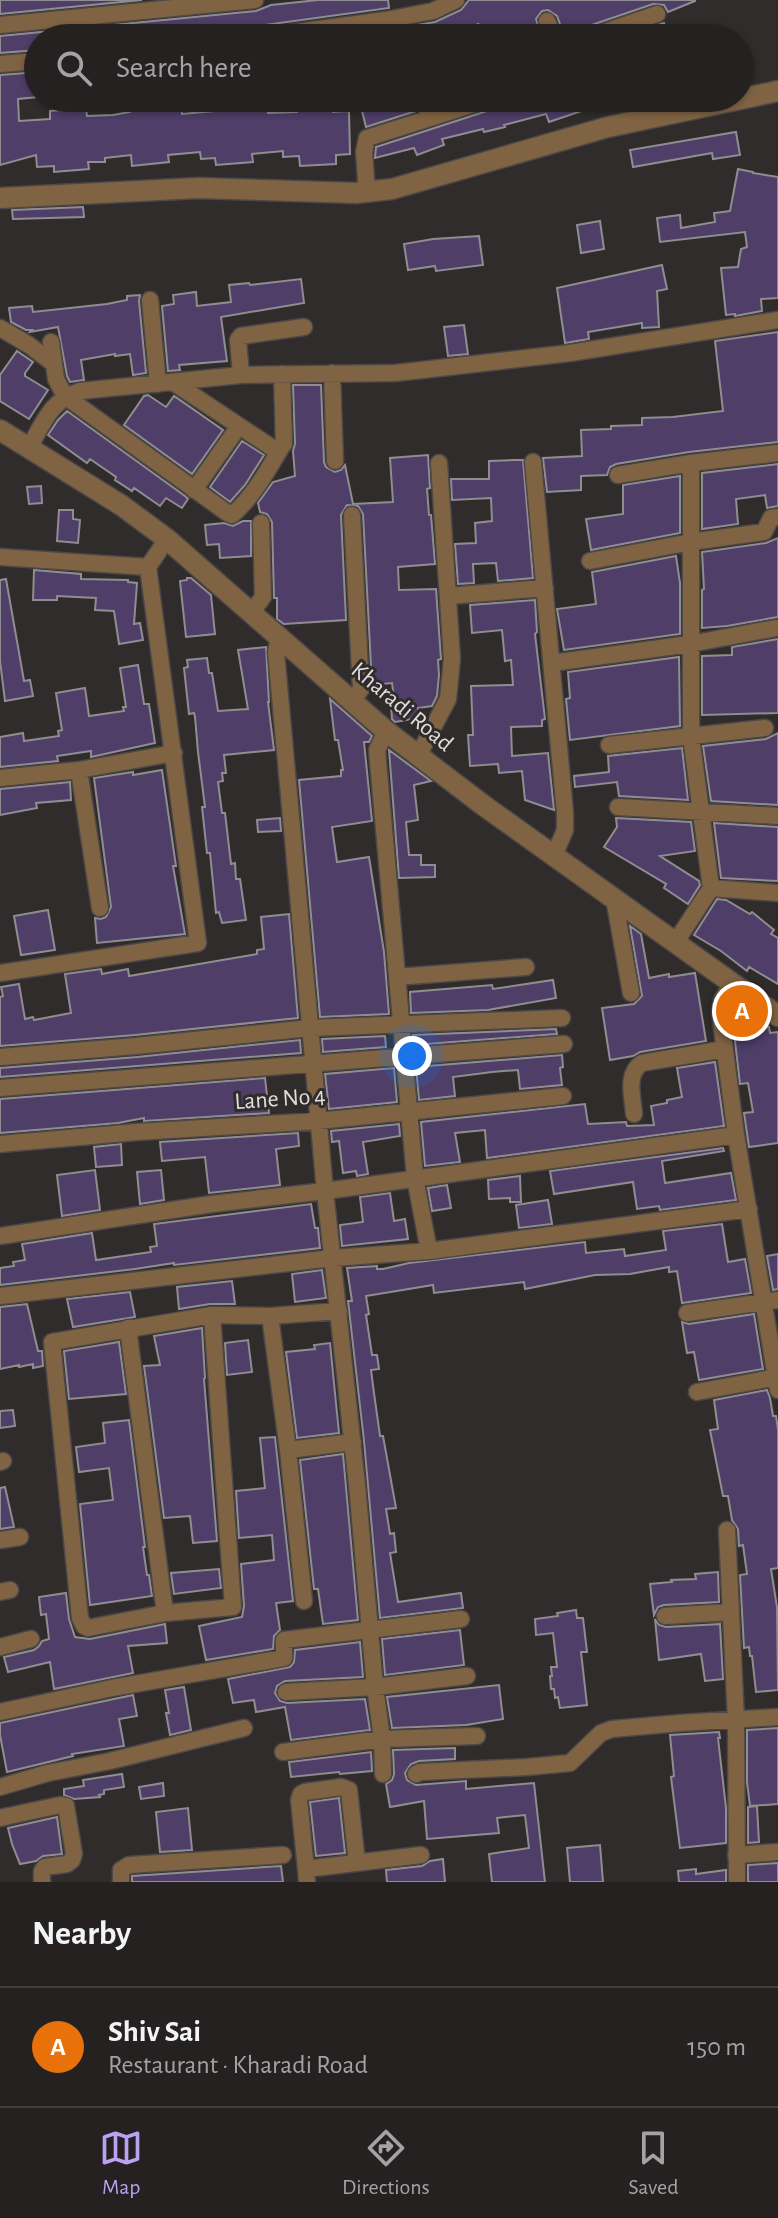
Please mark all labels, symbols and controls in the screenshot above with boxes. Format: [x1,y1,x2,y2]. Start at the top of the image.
search box [24,24,754,112]
icon: search [52,46,96,90]
text: Search here [116,53,252,83]
street label: Kharadi Road [346,658,458,756]
pin: A [716,981,768,1041]
your location [392,1036,432,1076]
street label: Lane No 4 [234,1084,326,1114]
text: Nearby [32,1917,131,1951]
text: Shiv Sai [108,2017,201,2047]
text: A [50,2034,66,2060]
text: 150 m [687,2034,746,2060]
text: Restaurant · Kharadi Road [108,2052,368,2078]
tab: Map [99,2126,143,2200]
tab: Directions [342,2126,430,2200]
tab: Saved [628,2126,679,2200]

